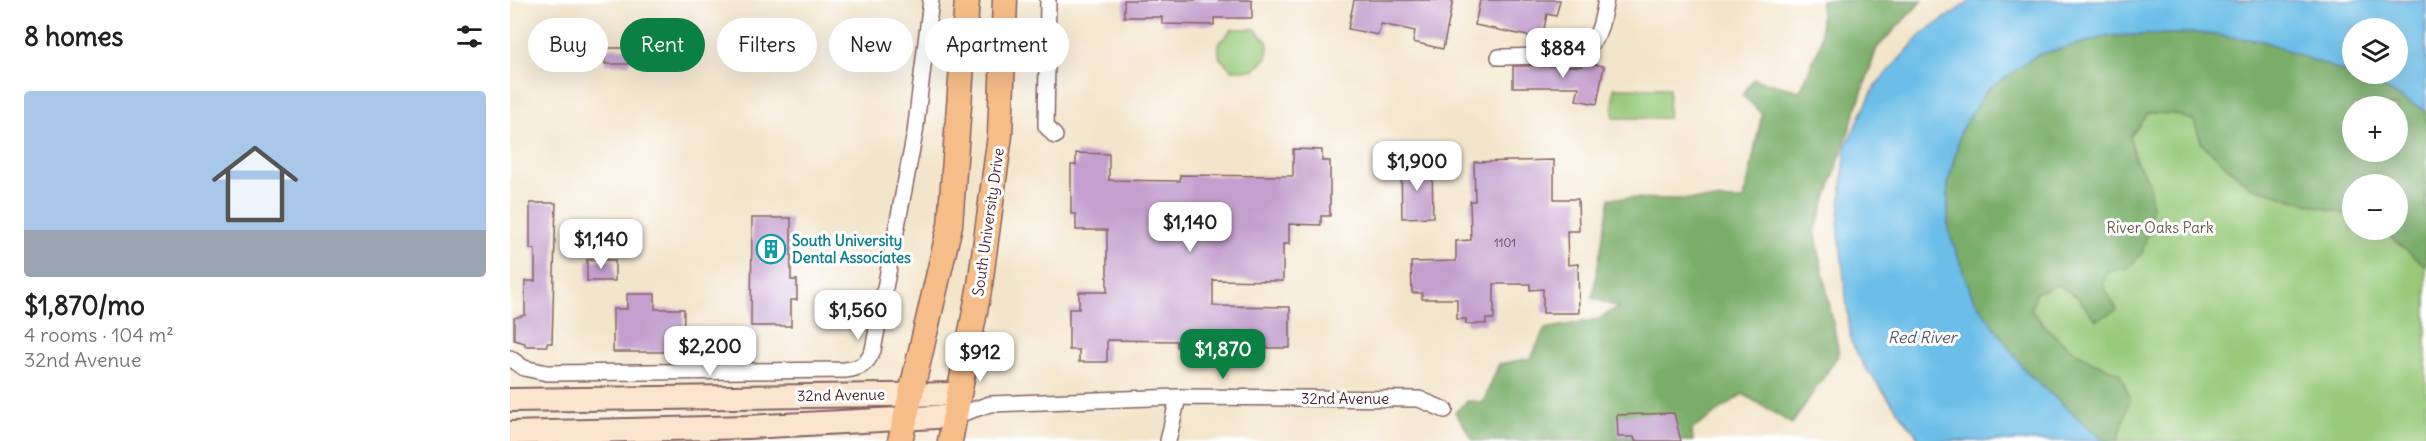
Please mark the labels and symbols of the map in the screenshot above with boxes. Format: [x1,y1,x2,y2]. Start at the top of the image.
pin: $884 [1527,28,1599,79]
pin: $1,900 [1368,141,1466,192]
street label: South University Drive [968,147,1008,297]
pin: $1,140 [1141,202,1239,253]
park label: River Oaks Park [2106,218,2214,237]
pin: $1,140 [552,219,650,270]
place label: South University Dental Associates [792,231,911,267]
building icon: South University Dental Associates [755,233,787,265]
house number: 1101 [1494,235,1516,250]
pin: $1,560 [809,290,907,341]
pin: $2,200 [661,326,759,377]
water label: Red River [1888,327,1959,347]
pin: $1,870 [1174,329,1272,380]
pin: $912 [944,332,1016,383]
street label: 32nd Avenue [797,385,885,405]
street label: 32nd Avenue [1301,389,1389,408]

